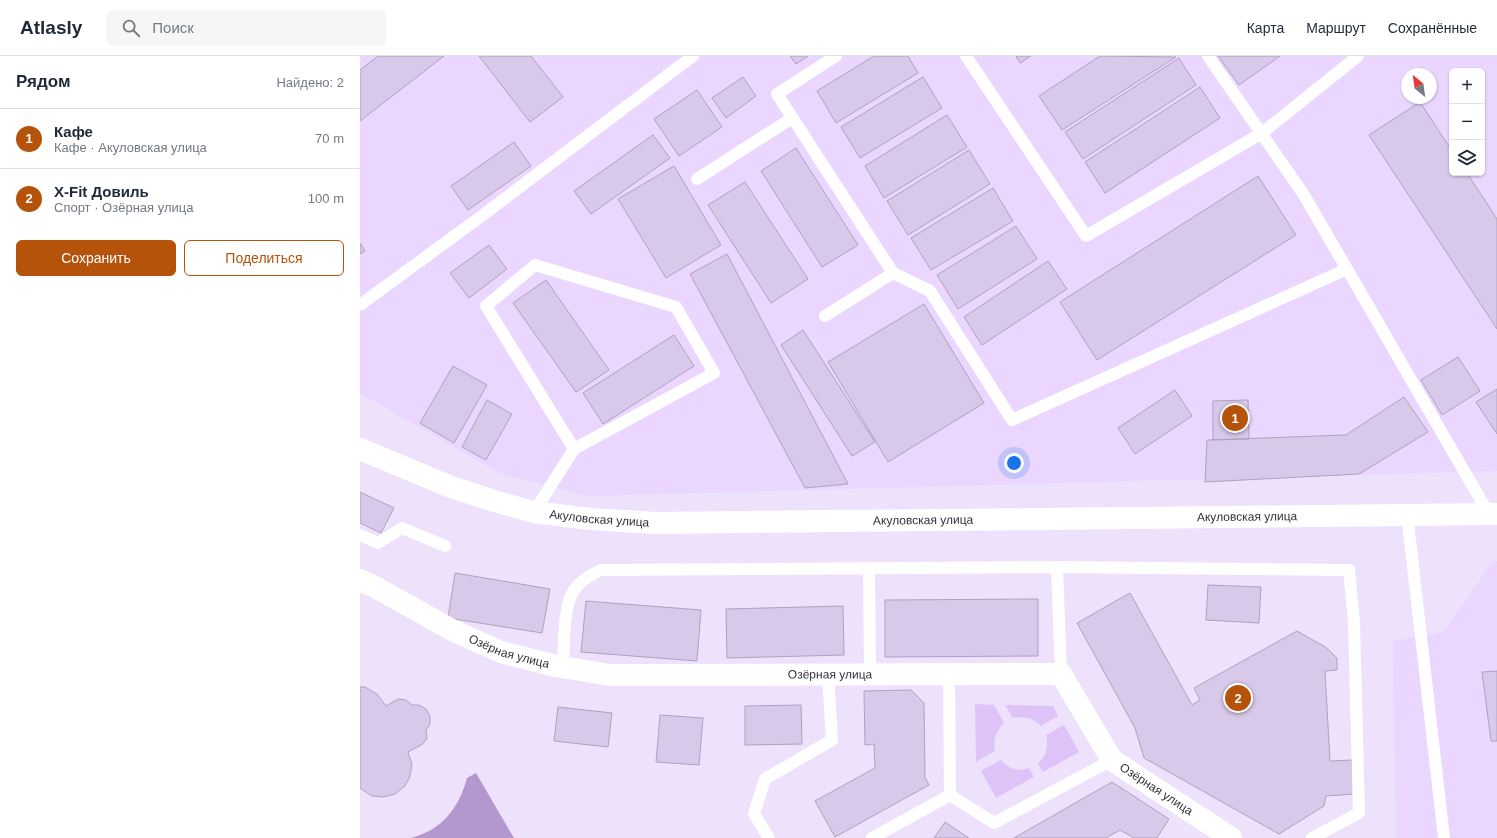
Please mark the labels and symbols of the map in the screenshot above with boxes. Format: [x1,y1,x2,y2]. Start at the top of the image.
north arrow [1401,68,1437,104]
pin: 1 [1222,403,1248,433]
your location [1004,453,1024,473]
street label: Акуловская улица [549,507,650,530]
street label: Акуловская улица [1197,509,1298,524]
street label: Акуловская улица [873,513,974,528]
street label: Озёрная улица [466,631,551,671]
street label: Озёрная улица [788,667,873,682]
pin: 2 [1225,683,1251,713]
street label: Озёрная улица [1117,760,1196,818]

